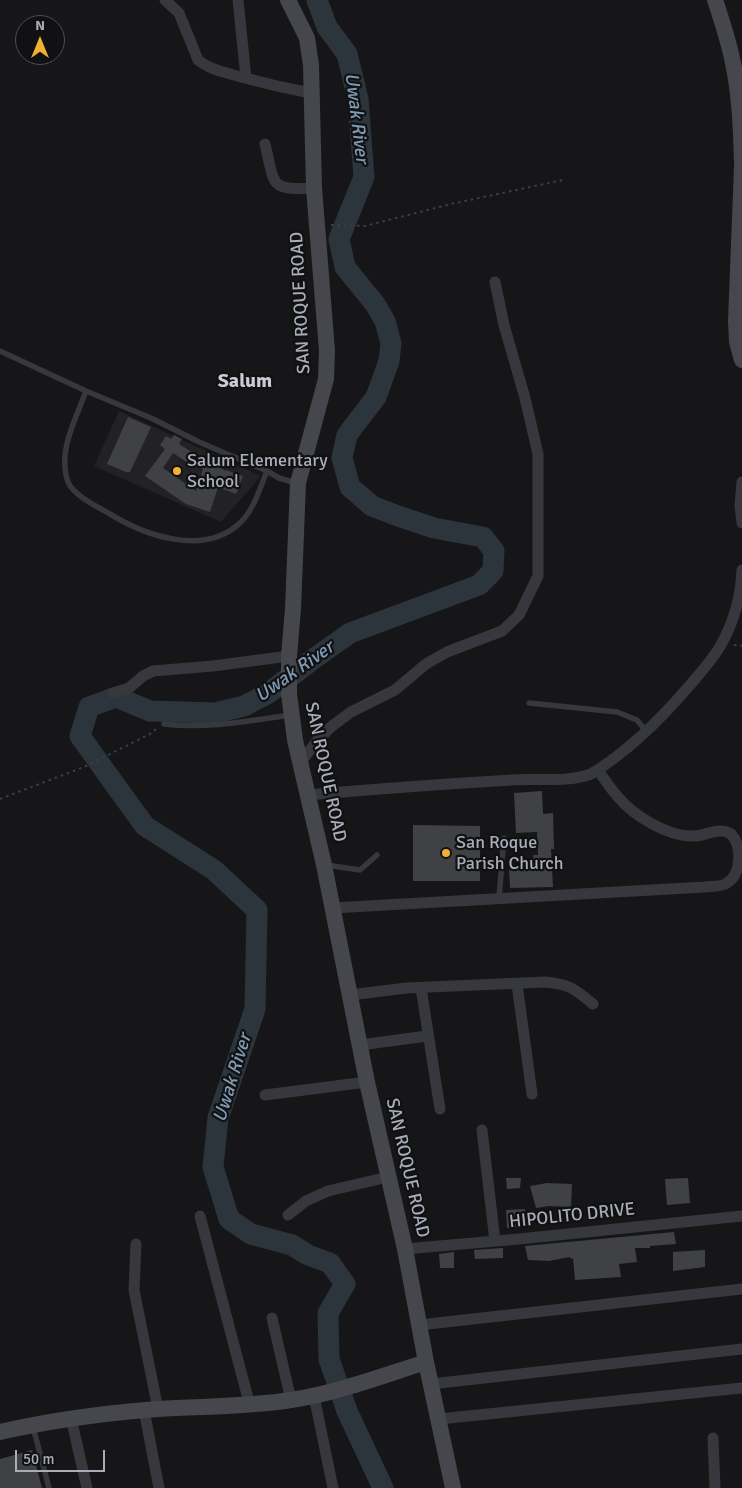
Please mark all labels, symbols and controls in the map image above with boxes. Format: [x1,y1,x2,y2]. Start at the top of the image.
north arrow [15,15,65,65]
text: N [35,17,45,34]
water label: Uwak River [339,72,373,164]
street label: SAN ROQUE ROAD [286,231,316,375]
district label: Salum [218,370,272,394]
place label: Salum Elementary School [187,450,328,492]
marker: Salum Elementary School [171,465,183,477]
water label: Uwak River [251,637,339,707]
street label: SAN ROQUE ROAD [300,700,350,844]
place label: San Roque Parish Church [456,832,563,874]
marker: San Roque Parish Church [440,847,452,859]
water label: Uwak River [209,1031,257,1125]
street label: SAN ROQUE ROAD [380,1096,434,1240]
street label: HIPOLITO DRIVE [508,1199,636,1233]
scale bar [18,1440,108,1472]
text: 50 m [23,1450,54,1468]

